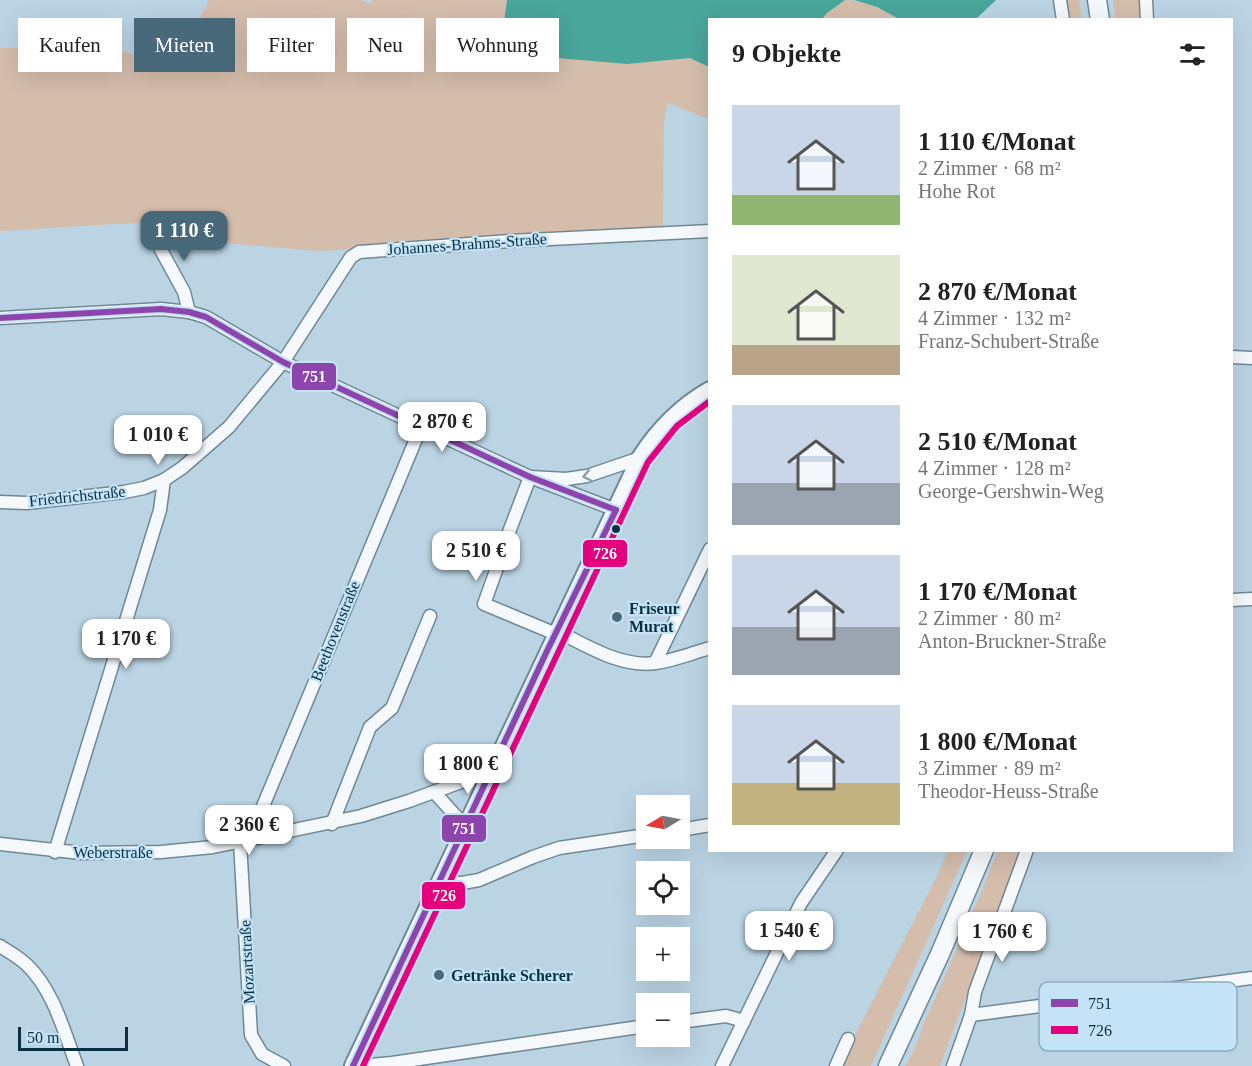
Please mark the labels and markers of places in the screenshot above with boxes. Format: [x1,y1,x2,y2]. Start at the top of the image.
pin: 1 110 € [129,211,239,262]
pin: 2 870 € [387,402,497,453]
pin: 1 010 € [103,415,213,466]
unlabelled marker [610,523,622,535]
pin: 2 510 € [421,531,531,582]
place label: Friseur Murat [629,600,680,635]
marker: Friseur Murat [610,610,624,624]
pin: 1 170 € [71,619,181,670]
pin: 1 800 € [413,744,523,795]
pin: 2 360 € [194,805,304,856]
pin: 1 540 € [734,911,844,962]
pin: 1 760 € [947,912,1057,963]
place label: Getränke Scherer [451,967,573,984]
marker: Getränke Scherer [432,968,446,982]

